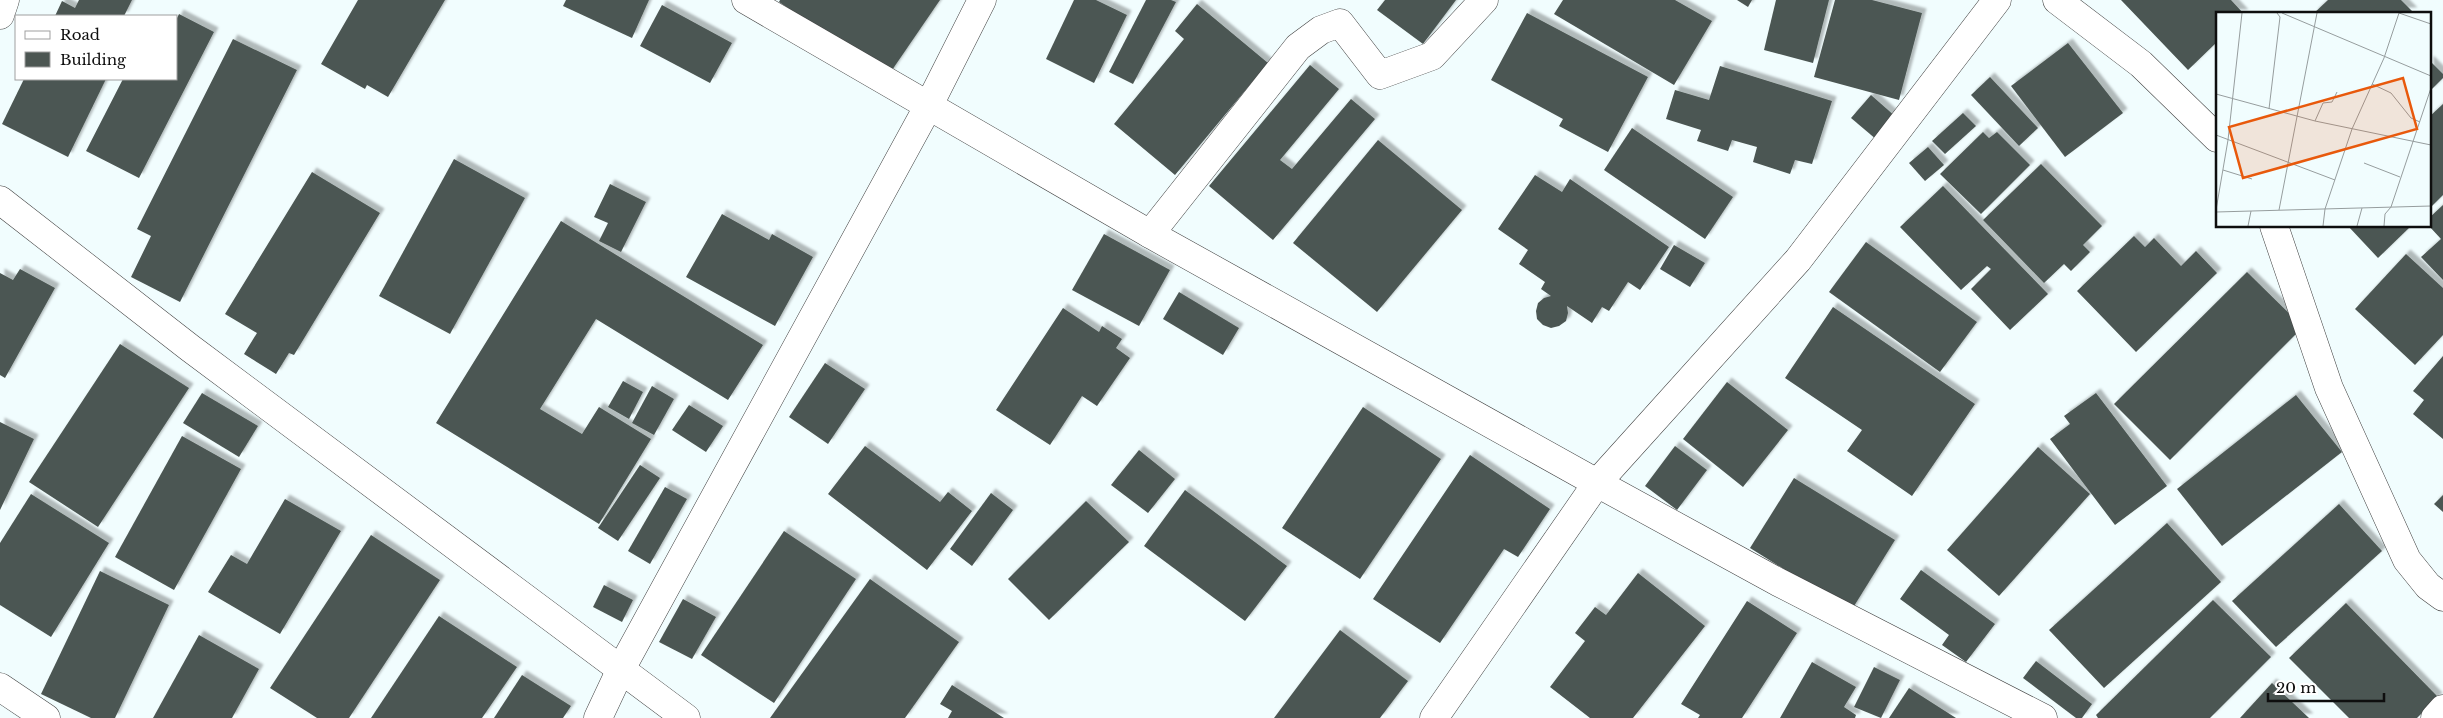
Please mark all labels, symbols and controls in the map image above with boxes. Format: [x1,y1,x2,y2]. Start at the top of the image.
inset map [2216,12,2430,228]
legend [15,15,178,80]
text: Road [60,25,100,44]
text: Building [60,50,127,69]
scale bar [2268,670,2384,702]
text: 20 m [2276,678,2316,697]

